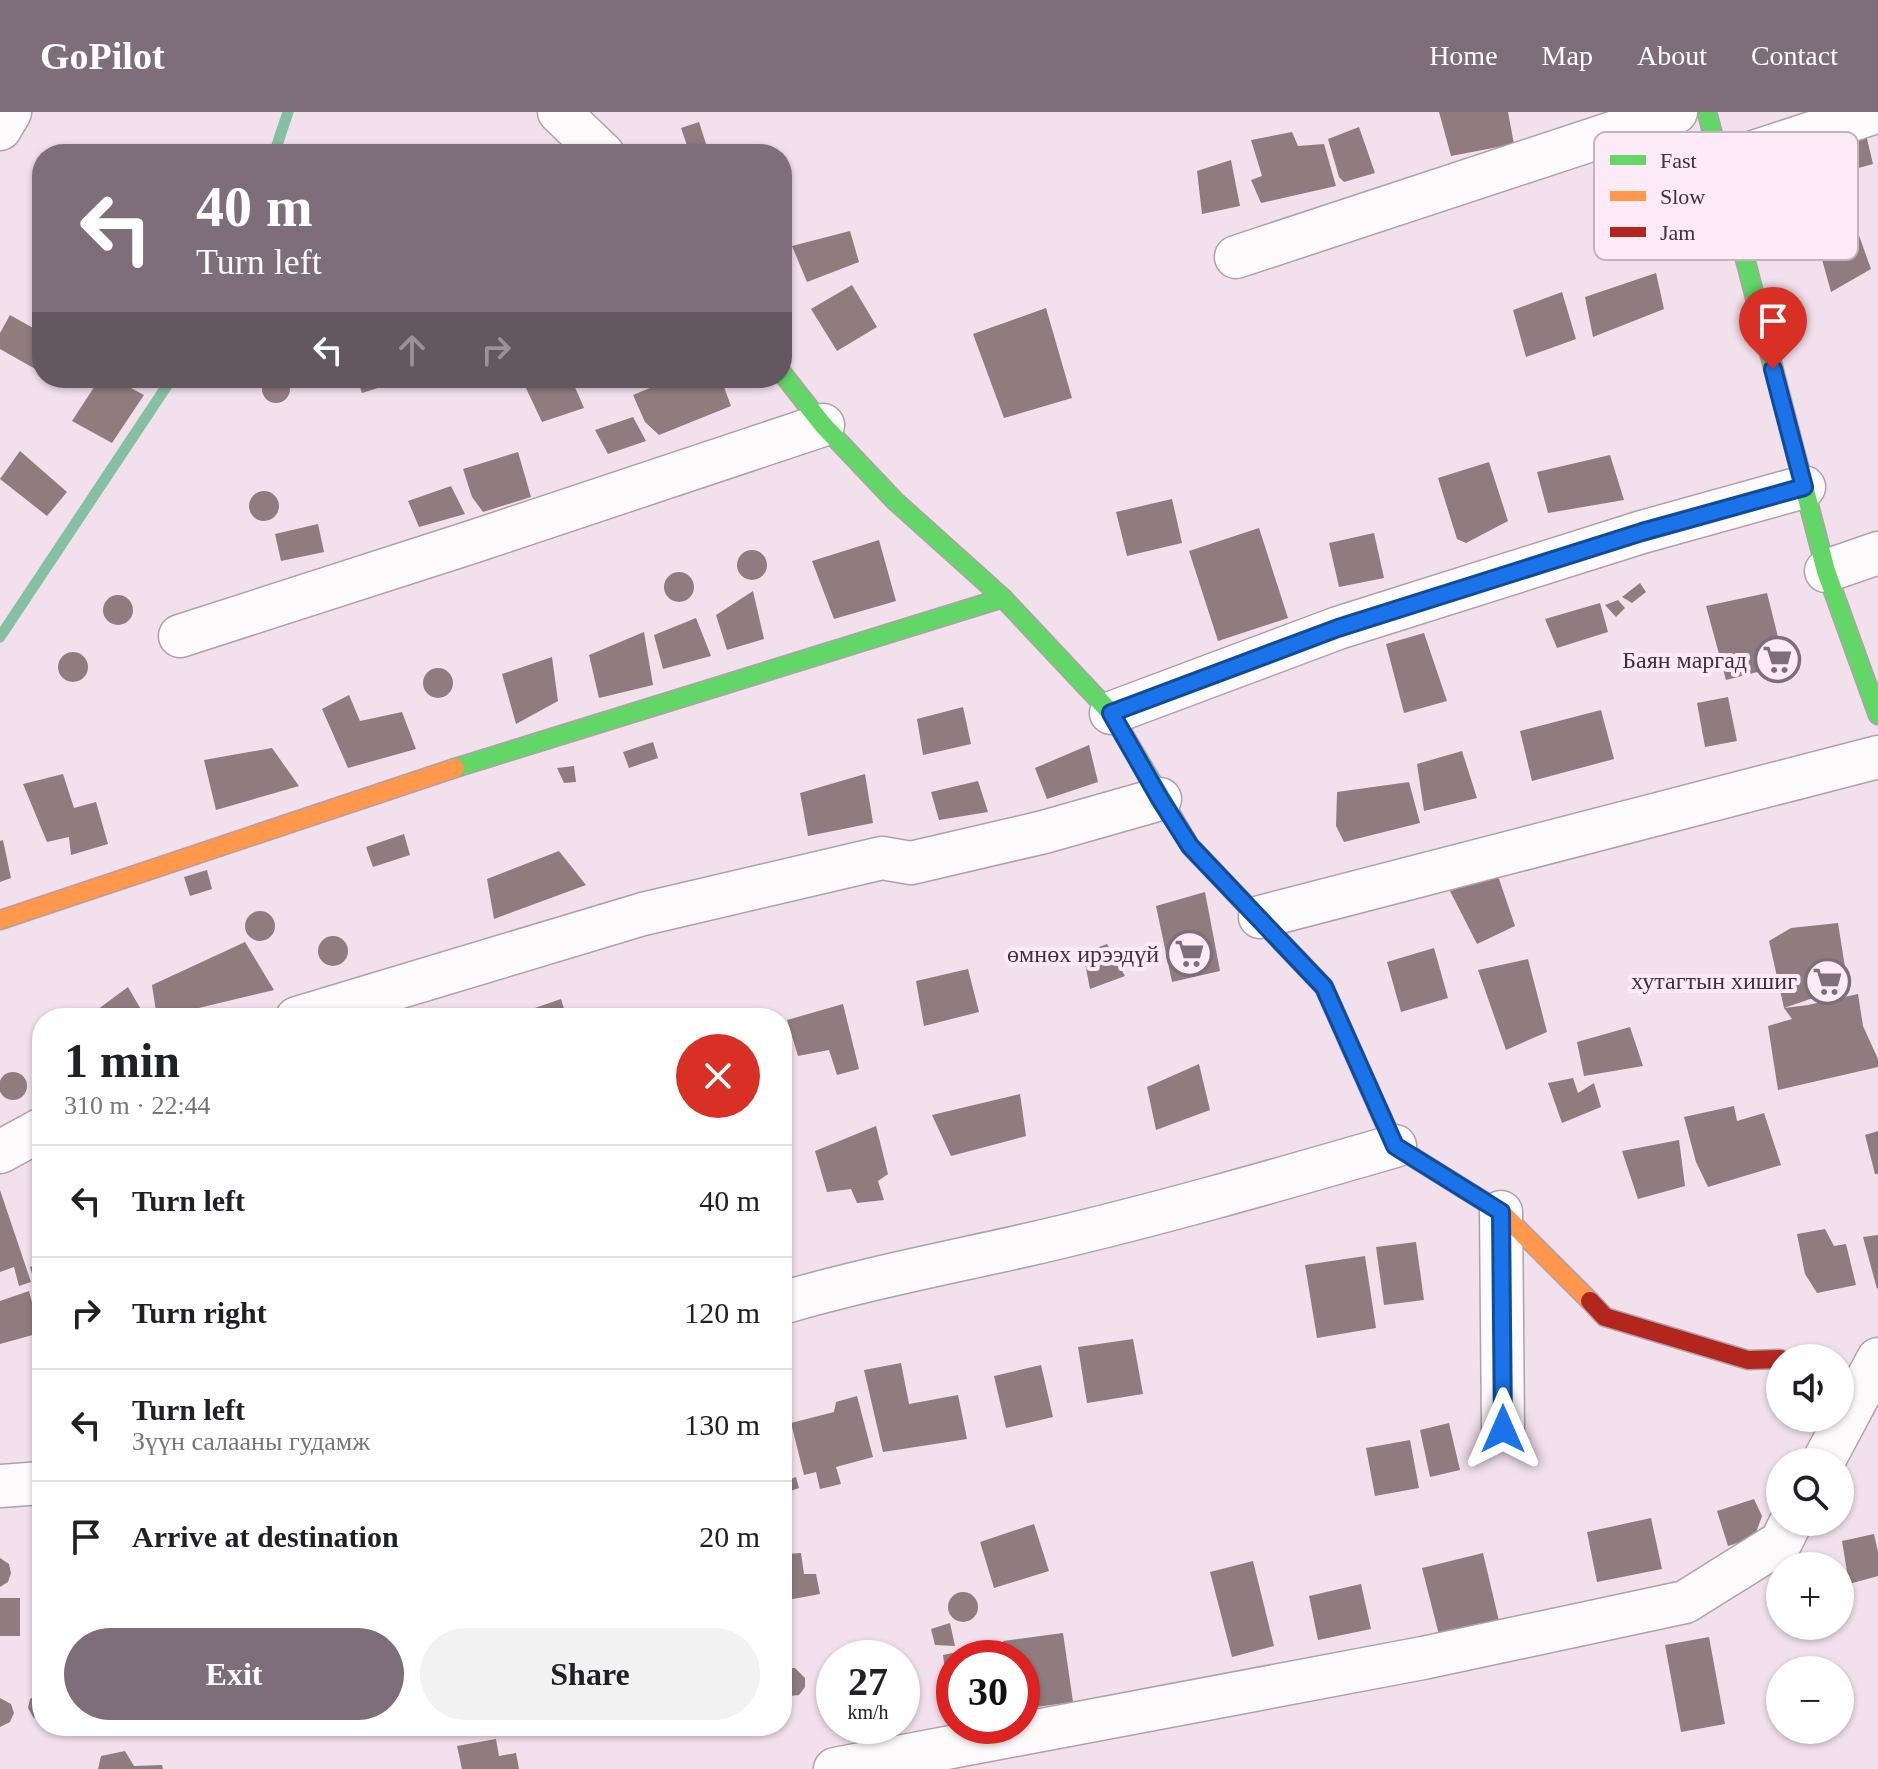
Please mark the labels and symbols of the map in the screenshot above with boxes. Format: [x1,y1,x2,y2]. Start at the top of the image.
legend [1594,132,1858,260]
text: Fast [1660,148,1697,173]
text: Slow [1660,184,1705,209]
text: Jam [1660,220,1695,245]
pin [1739,287,1807,369]
supermarket icon: Баян маргад [1754,636,1802,684]
place label: Баян маргад [1622,647,1747,673]
supermarket icon: өмнөх ирээдүй [1166,930,1214,978]
place label: өмнөх ирээдүй [1007,941,1159,967]
supermarket icon: хутагтын хишиг [1804,957,1852,1005]
place label: хутагтын хишиг [1631,968,1797,994]
position arrow [1461,1387,1545,1471]
speed limit sign: 30 [936,1640,1040,1744]

